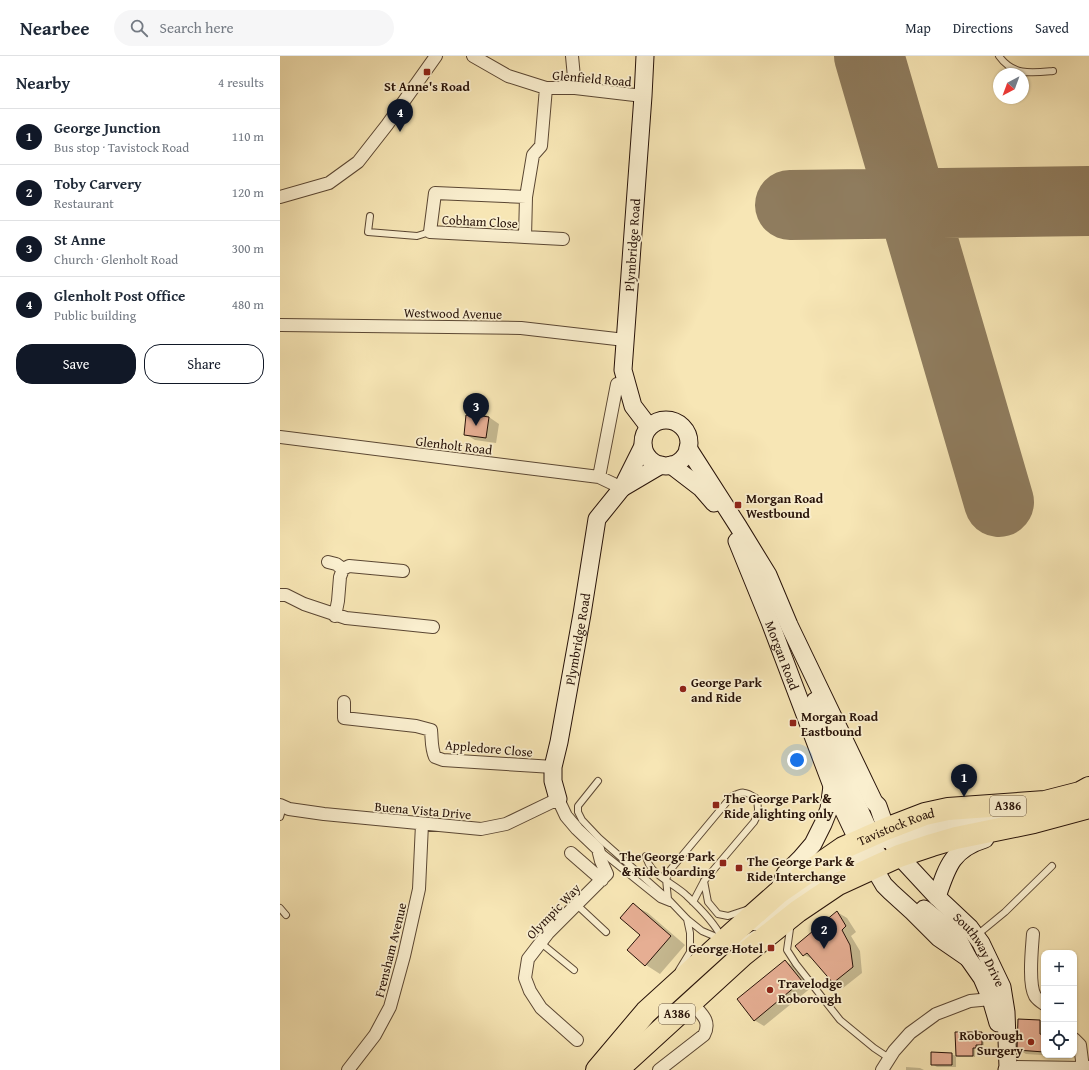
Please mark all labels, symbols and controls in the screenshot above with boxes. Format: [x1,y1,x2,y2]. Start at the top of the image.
search box [114,10,394,46]
text: Nearbee [20,14,90,42]
icon: search [128,17,150,39]
text: Search here [160,17,234,38]
text: Map [905,18,931,38]
text: Directions [953,18,1013,38]
text: Saved [1035,18,1069,38]
street label: Glenfield Road [552,66,632,91]
marker: St Anne's Road [422,67,432,77]
north arrow [993,68,1029,104]
text: Nearby [16,70,70,95]
text: 4 results [218,73,264,92]
place label: St Anne's Road [384,77,470,96]
pin: 4 [387,99,413,132]
text: George Junction [54,117,161,138]
text: 1 [26,127,32,146]
text: 110 m [232,127,264,146]
text: Bus stop · Tavistock Road [54,138,189,157]
text: Toby Carvery [54,173,142,194]
text: 2 [26,183,32,202]
text: 120 m [232,183,264,202]
text: Restaurant [54,194,114,213]
street label: Plymbridge Road [620,198,645,292]
street label: Cobham Close [442,210,518,233]
text: St Anne [54,229,106,250]
text: 3 [26,239,32,258]
text: 300 m [232,239,264,258]
text: Church · Glenholt Road [54,250,178,269]
text: Glenholt Post Office [54,285,185,306]
text: 4 [26,295,32,314]
text: 480 m [232,295,264,314]
street label: Westwood Avenue [404,303,502,324]
text: Public building [54,306,136,325]
button: Save [16,344,136,384]
button: Share [144,344,264,384]
pin: 3 [463,393,489,426]
street label: Glenholt Road [415,431,493,460]
place label: Morgan Road Westbound [746,489,824,523]
marker: Morgan Road Westbound [733,500,743,510]
street label: Plymbridge Road [560,592,595,687]
street label: Morgan Road [760,618,804,693]
place label: George Park and Ride [691,673,762,707]
marker: George Park and Ride [678,684,688,694]
place label: Morgan Road Eastbound [801,707,879,741]
marker: Morgan Road Eastbound [788,718,798,728]
street label: Appledore Close [444,735,534,762]
your location [787,750,807,770]
pin: 1 [951,764,977,797]
place label: The George Park & Ride alighting only [724,789,834,823]
road number: A386 [990,796,1026,816]
street label: Buena Vista Drive [374,797,472,824]
marker: The George Park & Ride alighting only [711,800,721,810]
street label: Tavistock Road [854,803,936,850]
place label: The George Park & Ride boarding [620,847,716,881]
place label: The George Park & Ride Interchange [747,852,855,886]
marker: The George Park & Ride boarding [718,858,728,868]
marker: The George Park & Ride Interchange [734,863,744,873]
street label: Olympic Way [522,879,585,944]
street label: Frensham Avenue [370,901,411,999]
street label: Southway Drive [949,908,1010,990]
pin: 2 [811,916,837,949]
place label: George Hotel [688,939,763,958]
marker: George Hotel [766,943,776,953]
map controls [1041,950,1077,1058]
button: + [1041,950,1077,986]
place label: Travelodge Roborough [778,974,842,1008]
marker: Travelodge Roborough [765,985,775,995]
button: − [1041,986,1077,1022]
road number: A386 [659,1004,695,1024]
button: locate [1041,1022,1077,1058]
place label: Roborough Surgery [959,1026,1023,1060]
marker: Roborough Surgery [1026,1037,1036,1047]

